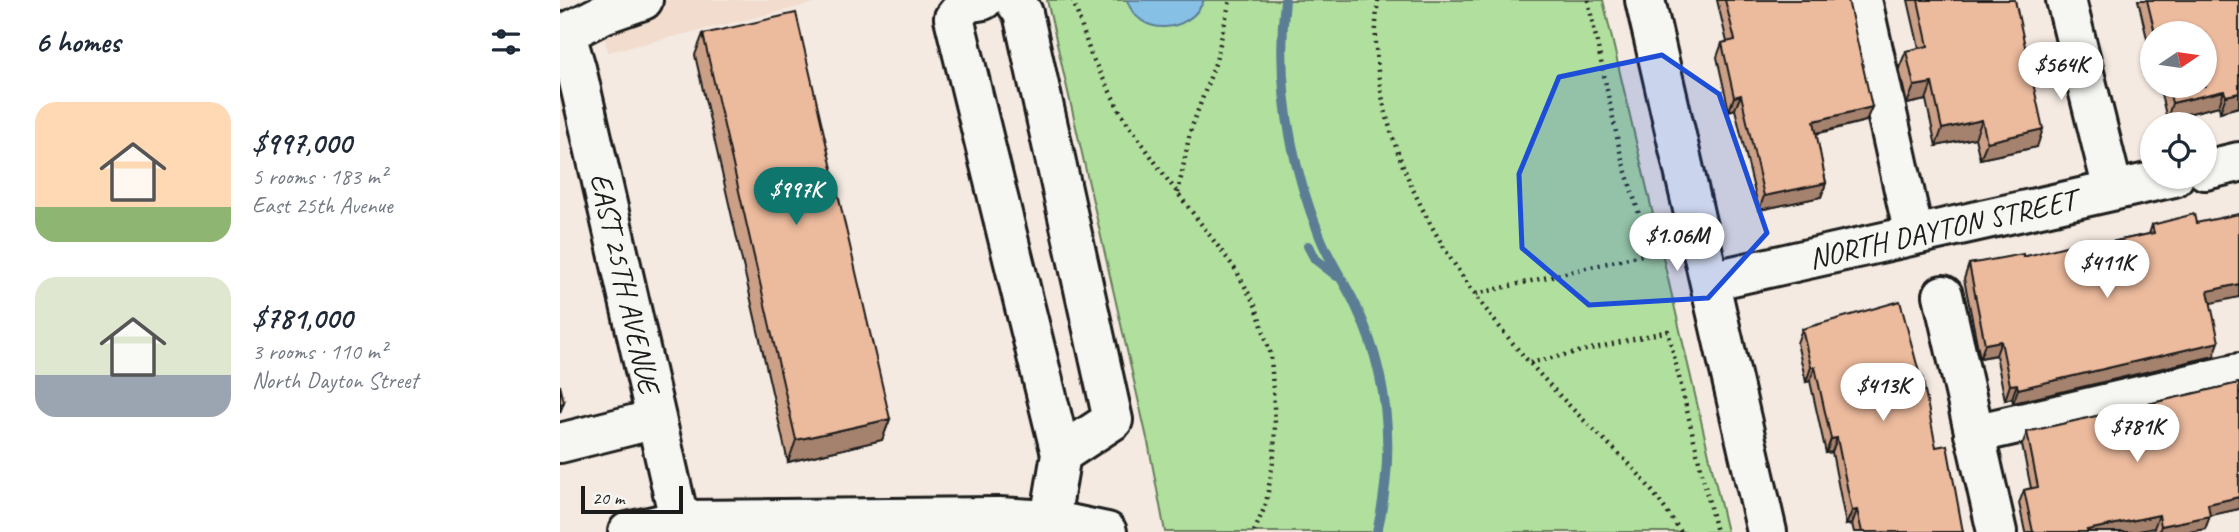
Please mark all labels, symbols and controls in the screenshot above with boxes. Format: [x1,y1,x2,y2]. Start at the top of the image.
north arrow [2140,21,2217,98]
map controls [2140,21,2217,189]
text: 6 homes [35,23,120,61]
icon: filters [487,23,525,61]
pin: $564K [2012,42,2110,102]
text: $564K [2034,50,2088,79]
button: locate [2140,112,2217,189]
text: $997,000 [252,124,352,162]
icon: home [91,130,175,214]
text: 5 rooms · 183 m² [252,162,387,191]
pin: $997K [747,168,845,227]
street label: EAST 25TH AVENUE [582,169,670,401]
text: $997K [770,175,822,204]
street label: NORTH DAYTON STREET [1805,179,2086,277]
text: East 25th Avenue [252,191,393,220]
pin: $1.06M [1620,214,1734,273]
text: $1.06M [1645,221,1709,250]
pin: $411K [2058,240,2156,300]
text: $411K [2080,248,2134,277]
text: $781,000 [252,299,352,337]
icon: home [91,305,175,389]
text: 3 rooms · 110 m² [252,337,387,366]
pin: $413K [1834,364,1932,423]
text: North Dayton Street [252,366,418,395]
text: $413K [1856,371,1910,400]
pin: $781K [2088,405,2186,464]
text: $781K [2111,412,2164,441]
scale bar [581,483,682,515]
text: 20 m [592,486,624,510]

